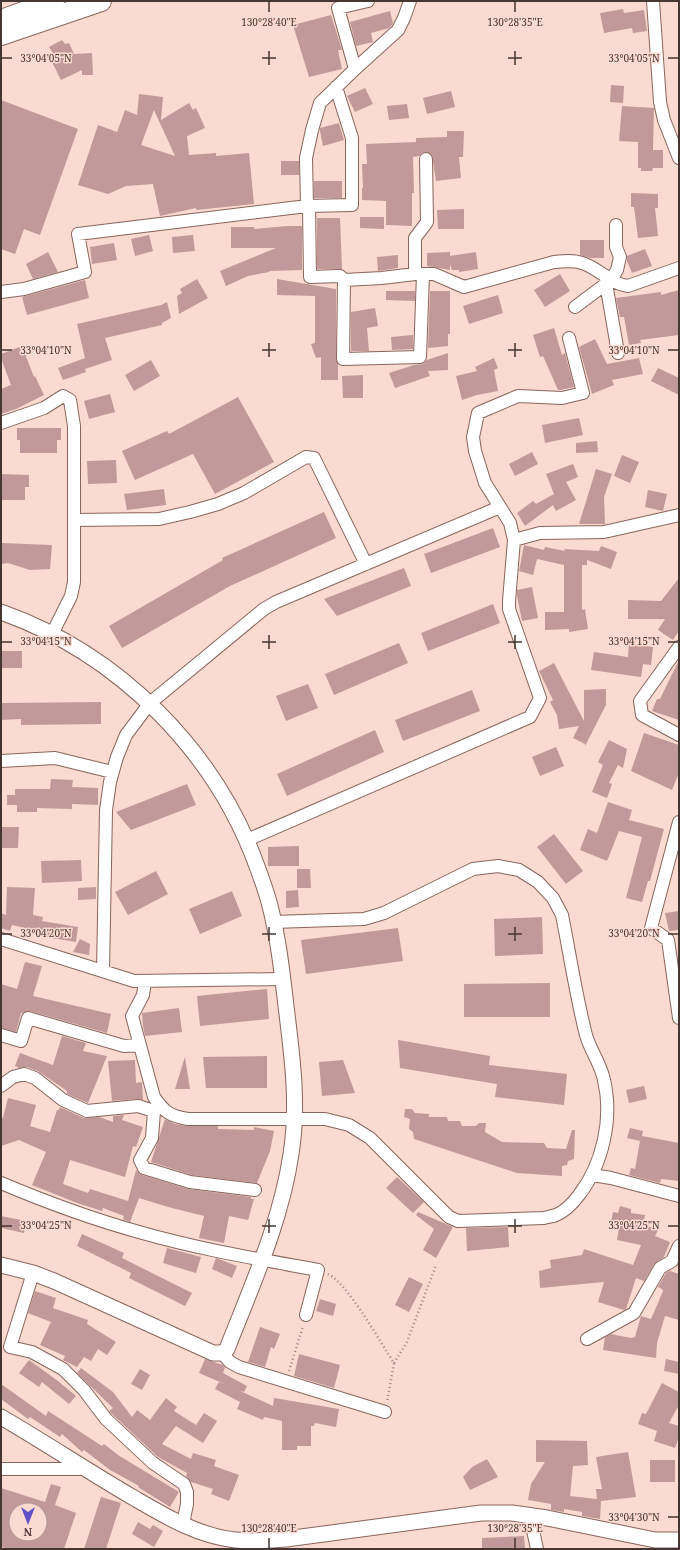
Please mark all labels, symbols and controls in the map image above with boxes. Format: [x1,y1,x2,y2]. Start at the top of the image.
text: 130°28'40"E [241,15,297,29]
text: 130°28'35"E [487,15,543,29]
text: 33°04'05"N [20,51,72,65]
text: 33°04'05"N [608,51,660,65]
text: 33°04'10"N [20,343,72,357]
text: 33°04'10"N [608,343,660,357]
text: 33°04'15"N [20,634,72,648]
text: 33°04'15"N [608,634,660,648]
text: 33°04'20"N [20,926,72,940]
text: 33°04'20"N [608,926,660,940]
text: 33°04'25"N [20,1218,72,1232]
text: 33°04'25"N [608,1218,660,1232]
north arrow [8,1502,48,1542]
text: 33°04'30"N [608,1510,660,1524]
text: 130°28'40"E [241,1521,297,1535]
text: 130°28'35"E [487,1521,543,1535]
text: N [23,1525,32,1540]

